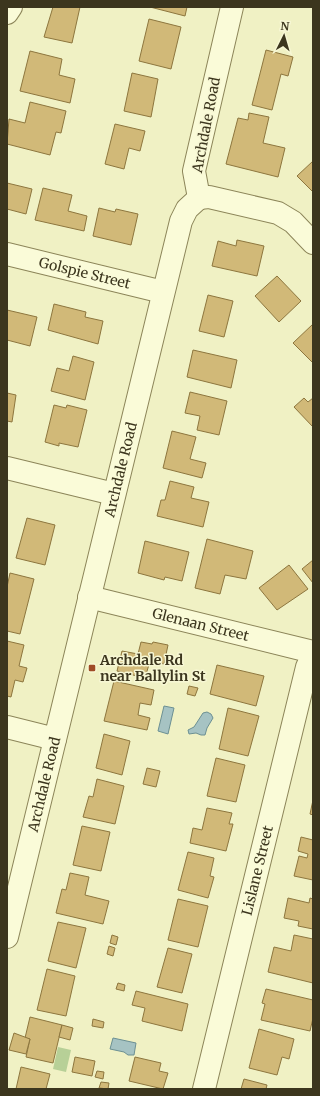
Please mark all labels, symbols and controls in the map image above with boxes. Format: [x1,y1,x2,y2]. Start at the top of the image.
north arrow [264,16,304,56]
text: N [280,19,290,33]
street label: Archdale Road [188,75,224,175]
street label: Golspie Street [37,253,133,293]
street label: Archdale Road [100,420,141,520]
street label: Glenaan Street [151,604,251,645]
place label: Archdale Rd near Ballylin St [99,651,206,685]
marker: Archdale Rd near Ballylin St [87,663,97,673]
street label: Archdale Road [24,735,64,835]
street label: Lislane Street [238,823,277,917]

